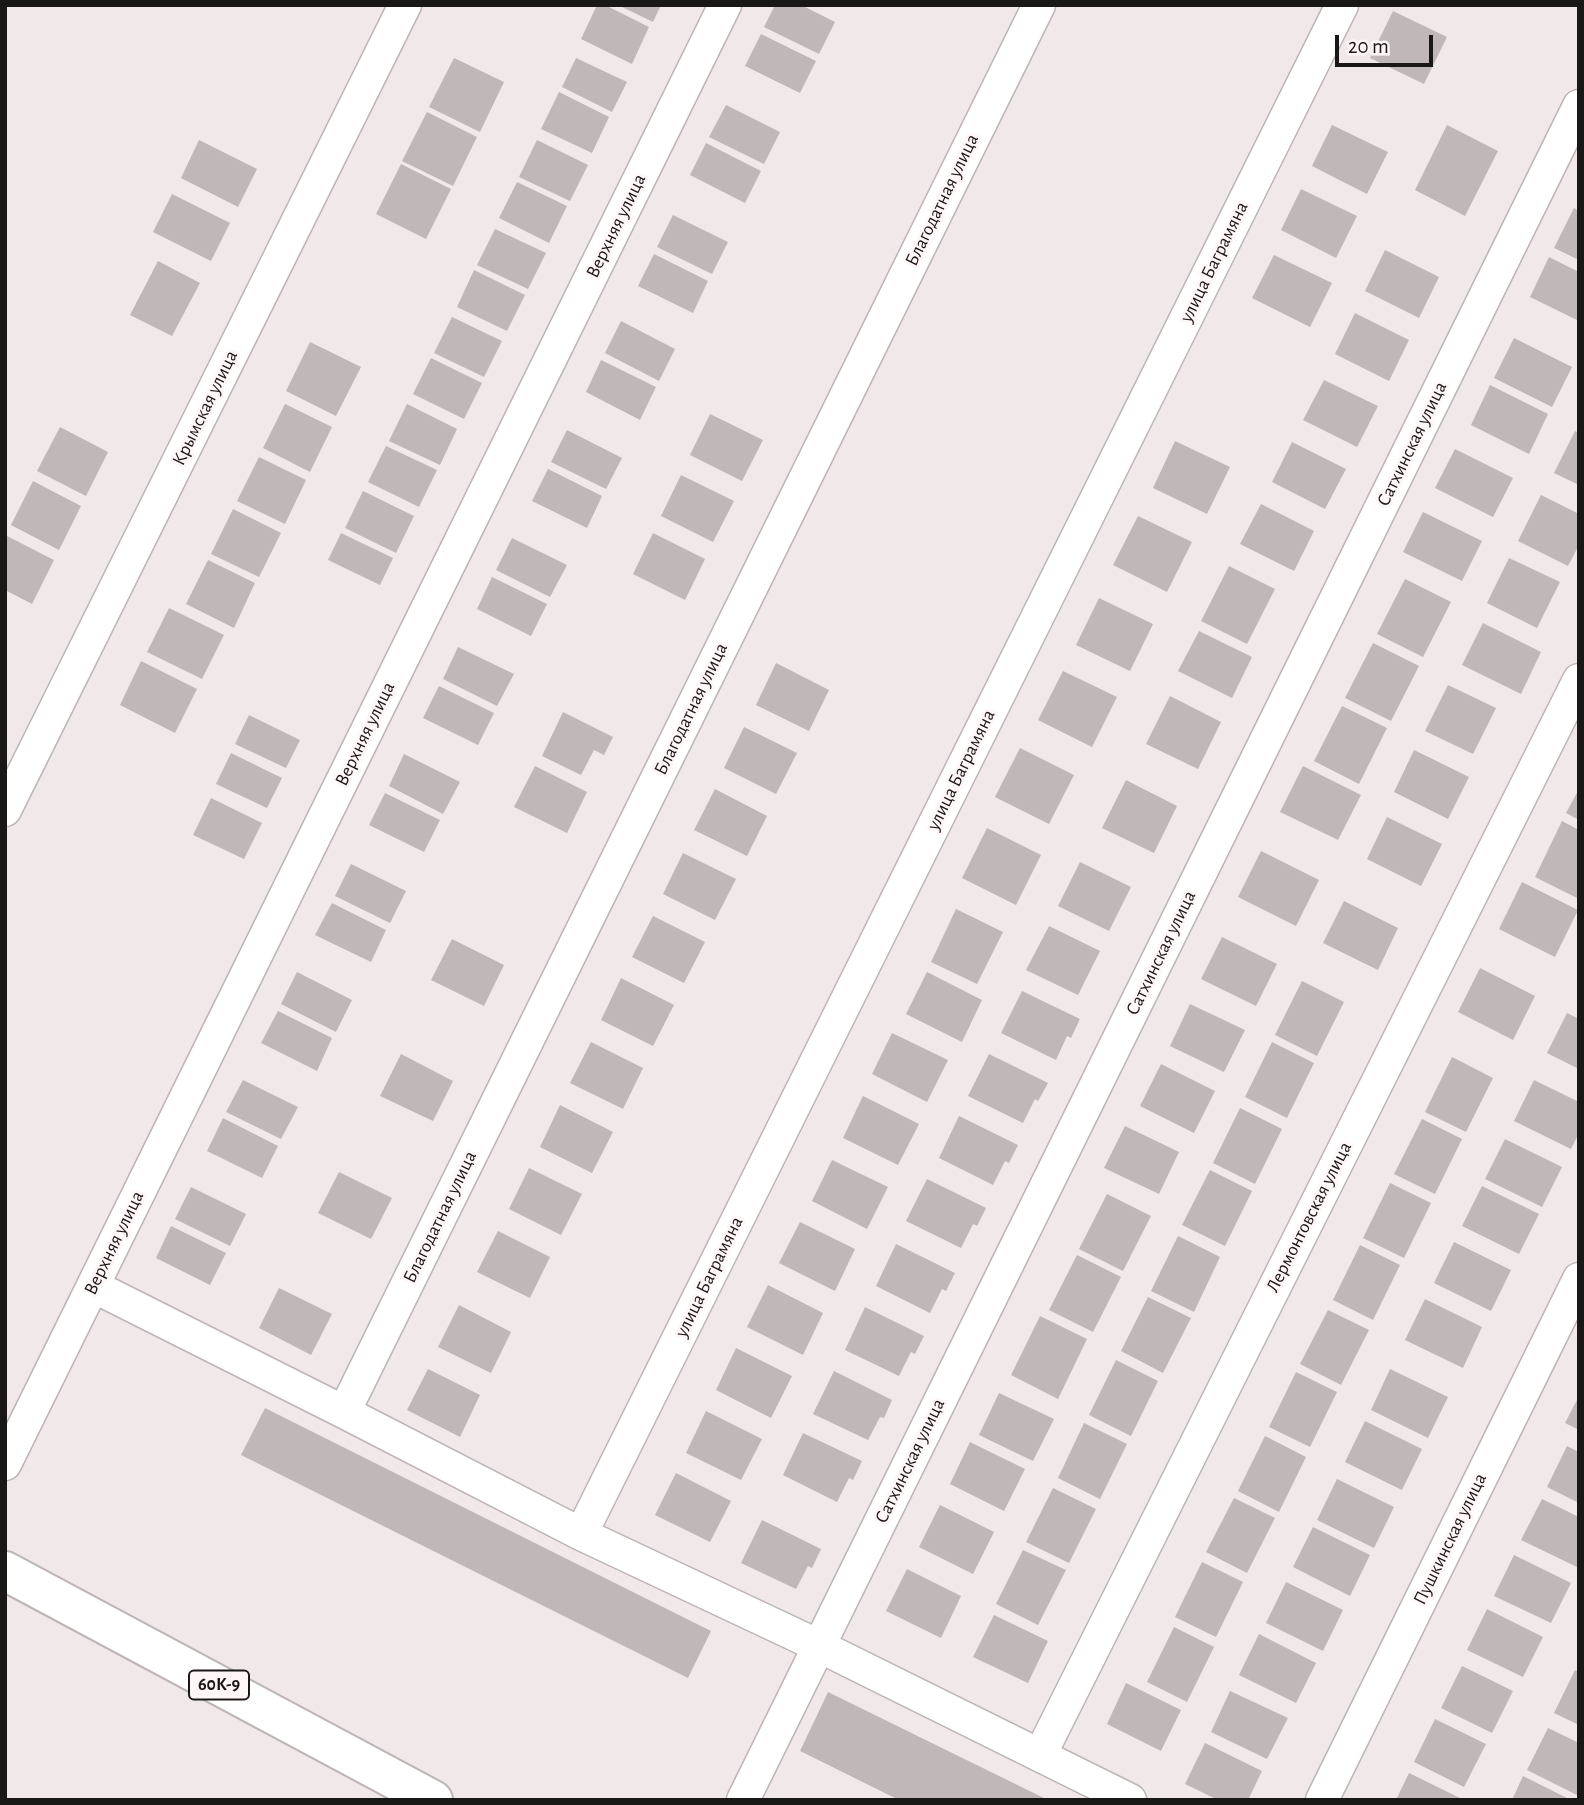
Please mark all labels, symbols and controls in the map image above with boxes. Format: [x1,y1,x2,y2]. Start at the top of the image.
scale bar [1339,21,1437,65]
text: 20 m [1348,36,1389,57]
street label: Благодатная улица [900,130,984,270]
street label: Верхняя улица [581,170,651,282]
street label: улица Баграмяна [1175,198,1253,326]
street label: Крымская улица [167,347,243,469]
street label: Сатхинская улица [1372,378,1452,510]
street label: Благодатная улица [649,639,733,779]
street label: Верхняя улица [330,678,400,790]
street label: улица Баграмяна [922,706,1000,834]
street label: Сатхинская улица [1121,887,1201,1019]
street label: Лермонтовская улица [1261,1138,1357,1296]
street label: Благодатная улица [398,1147,482,1287]
street label: Верхняя улица [79,1187,149,1299]
street label: улица Баграмяна [670,1213,748,1341]
street label: Сатхинская улица [870,1395,950,1527]
street label: Пушкинская улица [1408,1469,1492,1609]
road number: 60К-9 [189,1670,249,1700]

